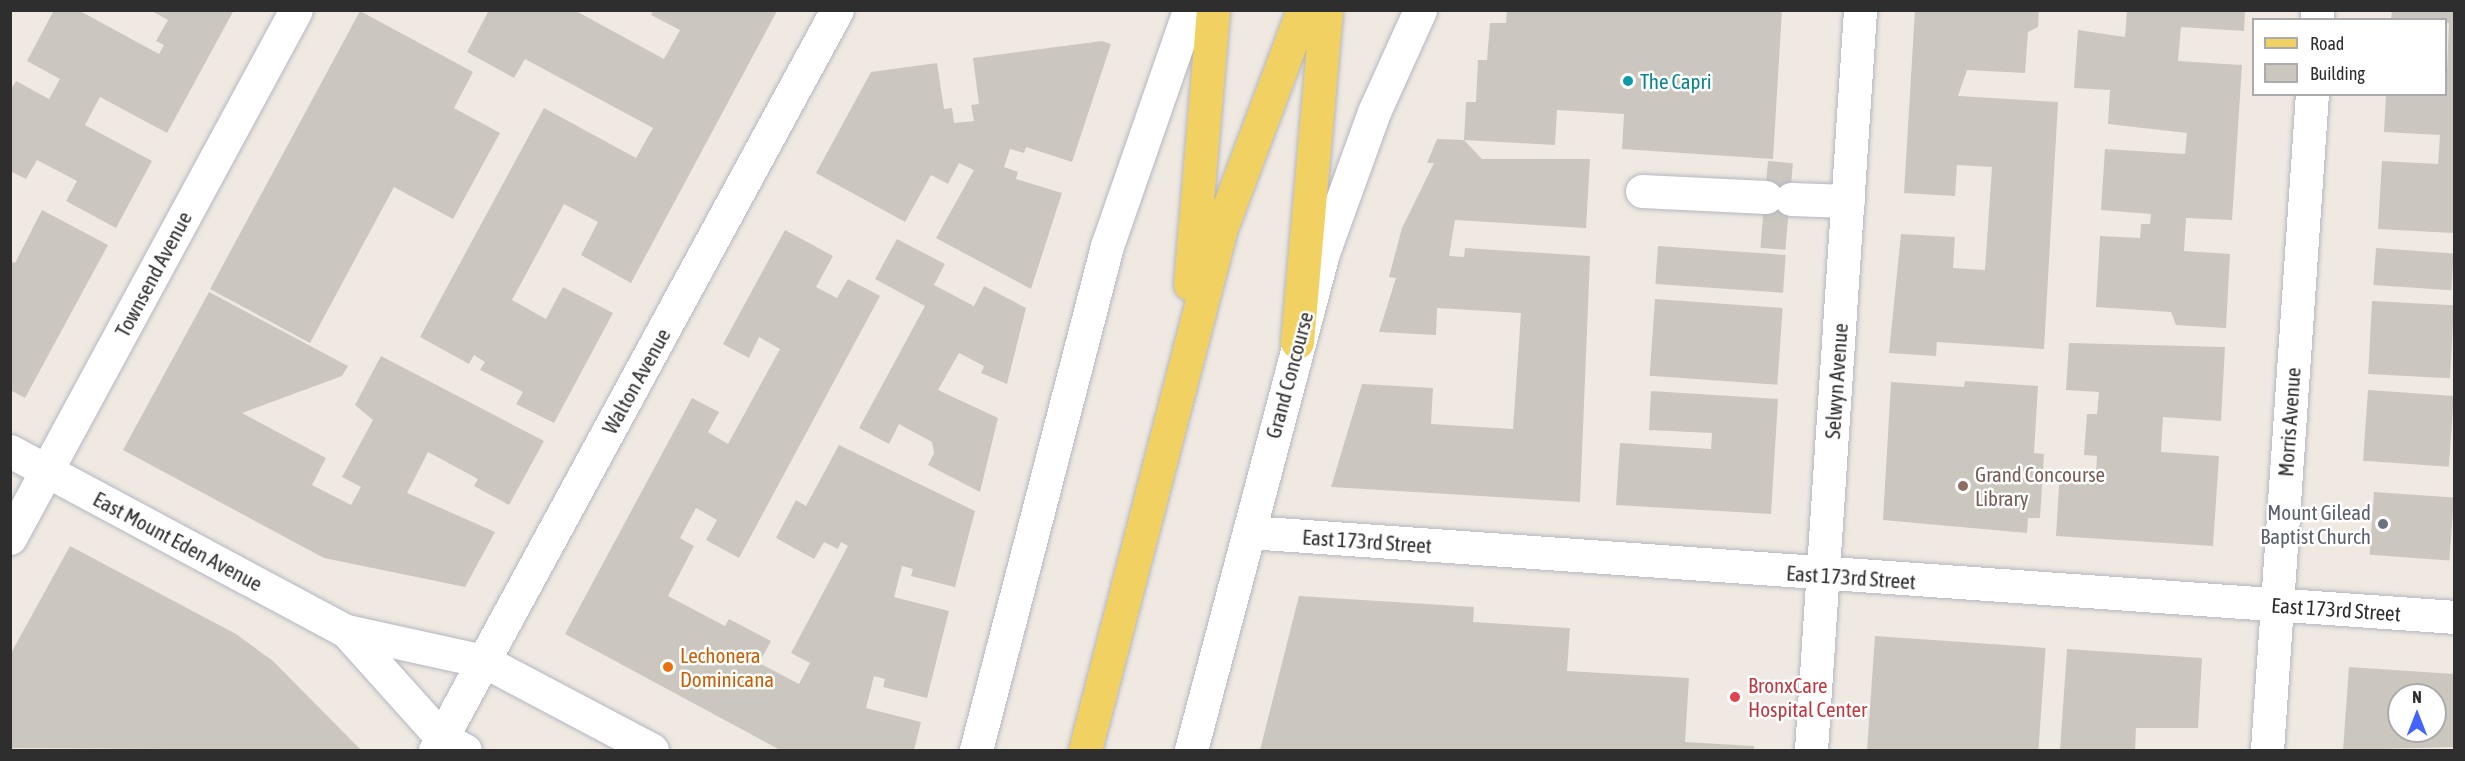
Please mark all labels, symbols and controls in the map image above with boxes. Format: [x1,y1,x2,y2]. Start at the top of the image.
legend [2252,18,2447,96]
text: Road [2310,33,2344,54]
text: Building [2310,63,2365,84]
place label: The Capri [1640,68,1712,94]
marker: The Capri [1621,74,1635,88]
street label: Townsend Avenue [109,207,197,341]
street label: Grand Concourse [1260,309,1318,441]
street label: Selwyn Avenue [1819,322,1853,440]
street label: Walton Avenue [597,324,675,438]
street label: Morris Avenue [2273,366,2305,478]
place label: Grand Concourse Library [1975,461,2105,511]
marker: Grand Concourse Library [1956,479,1970,493]
street label: East Mount Eden Avenue [89,486,267,596]
place label: Mount Gilead Baptist Church [2260,499,2371,549]
marker: Mount Gilead Baptist Church [2376,517,2390,531]
street label: East 173rd Street [1301,524,1433,558]
street label: East 173rd Street [1785,560,1917,594]
street label: East 173rd Street [2270,592,2402,626]
place label: Lechonera Dominicana [680,642,774,692]
marker: Lechonera Dominicana [661,660,675,674]
place label: BronxCare Hospital Center [1748,672,1867,722]
north arrow [2387,683,2447,743]
marker: BronxCare Hospital Center [1726,688,1744,706]
text: N [2412,688,2422,706]

